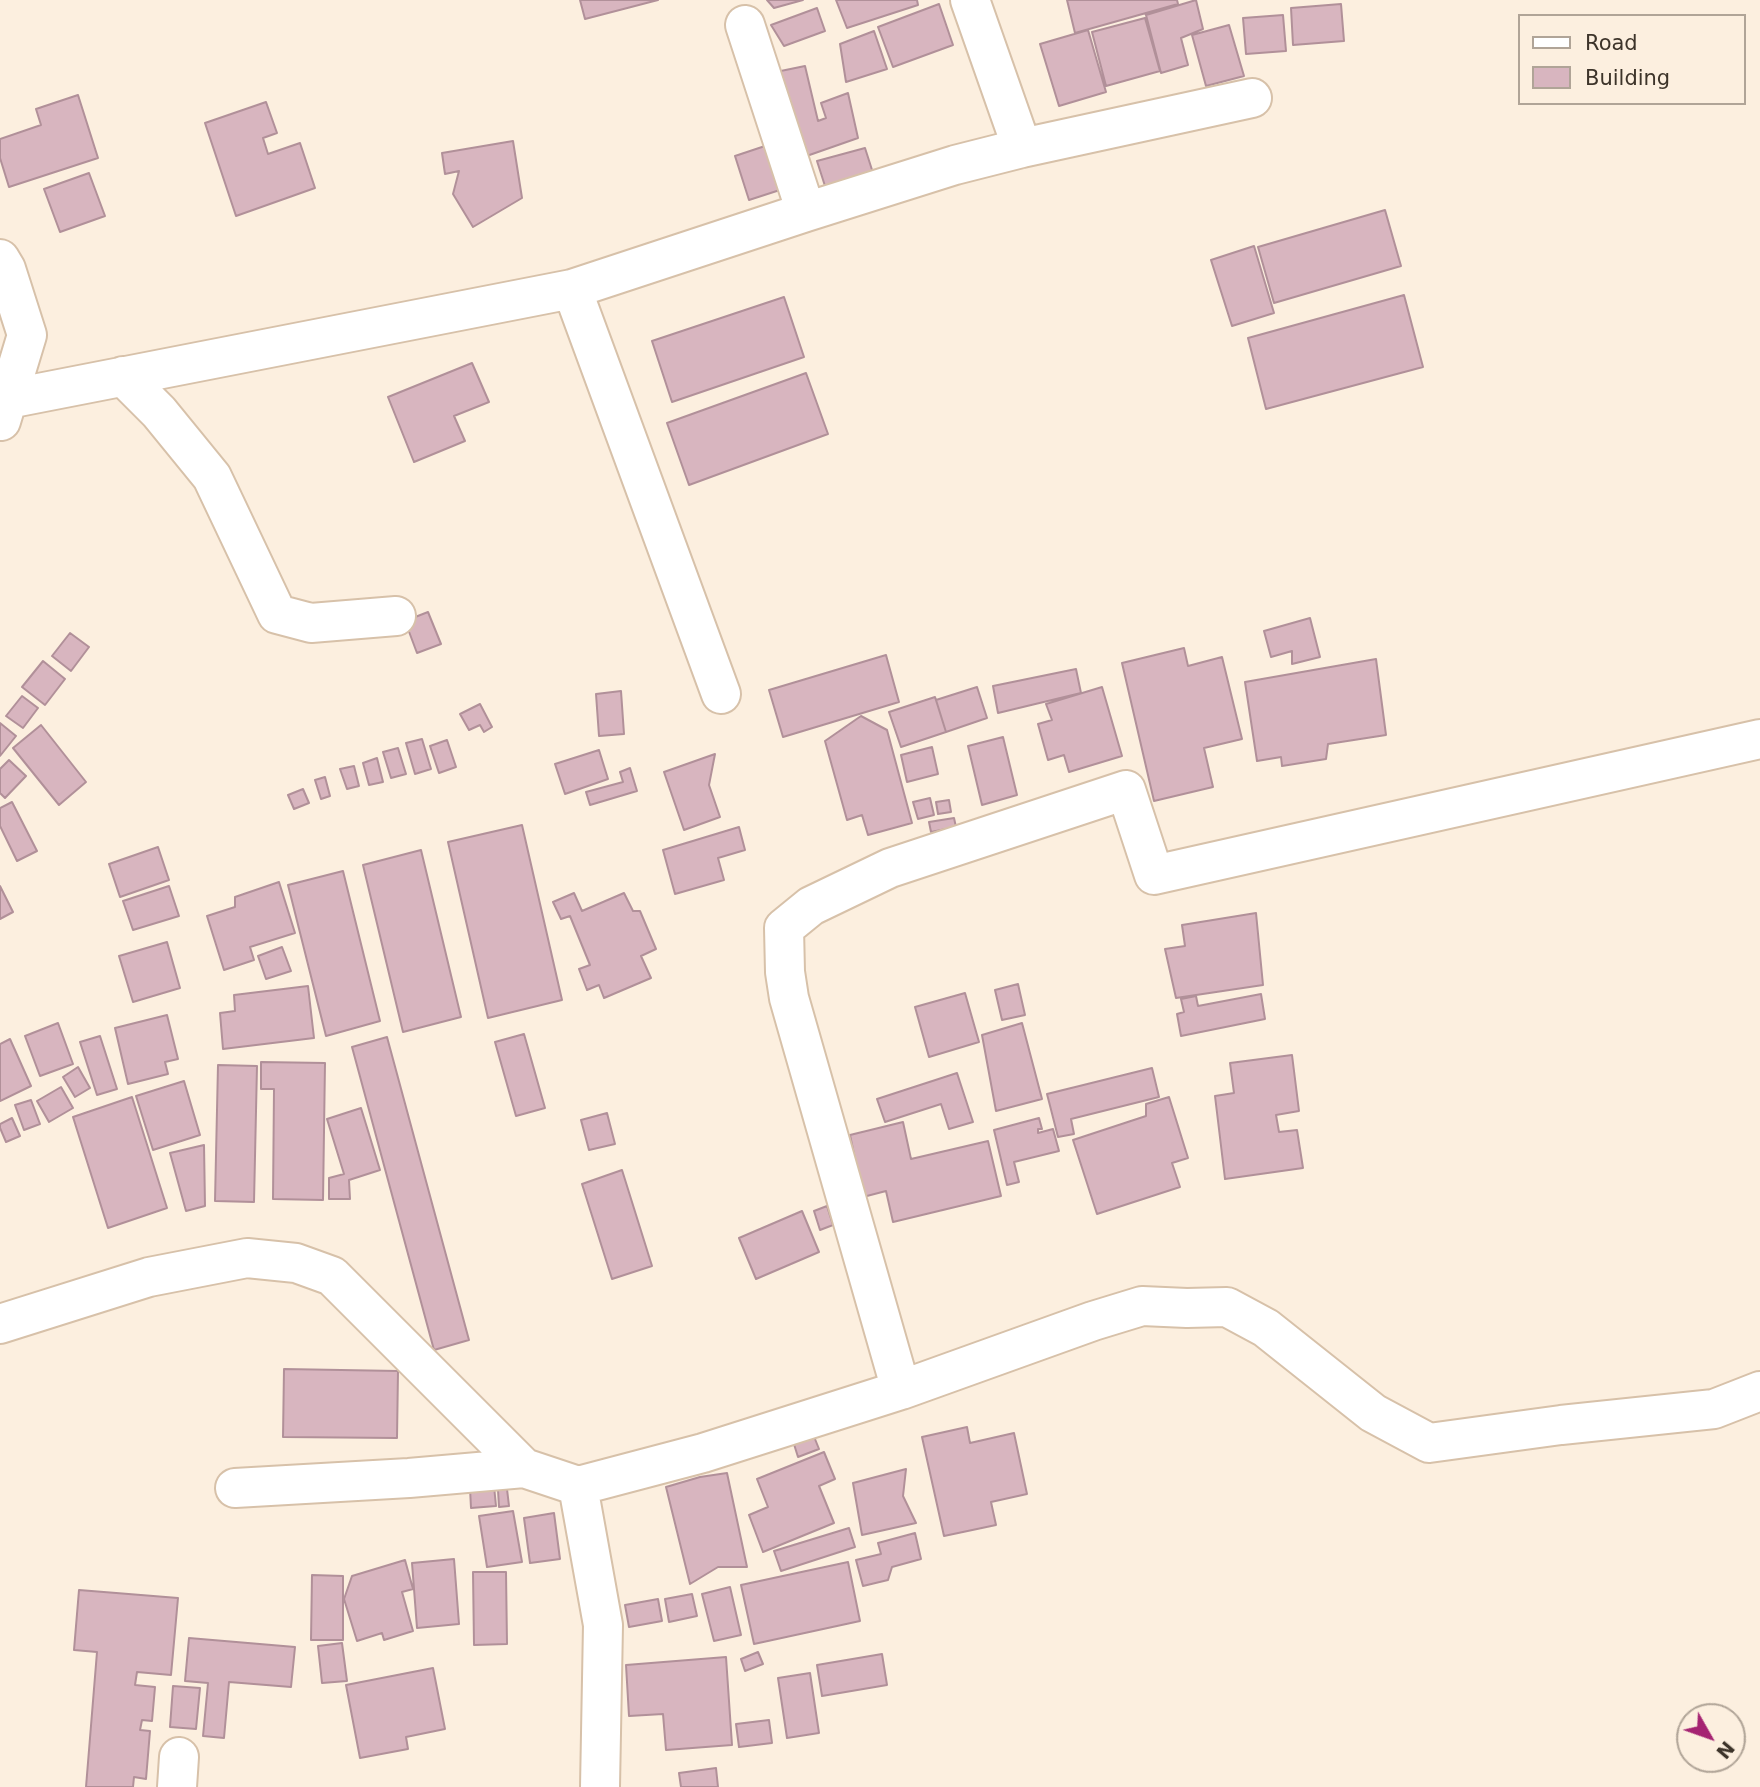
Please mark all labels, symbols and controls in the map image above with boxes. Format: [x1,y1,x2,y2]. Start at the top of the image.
legend [1518,14,1746,105]
text: Road [1585,31,1638,55]
text: Building [1585,66,1670,90]
north arrow [1676,1703,1746,1773]
text: N [1712,1737,1739,1763]

